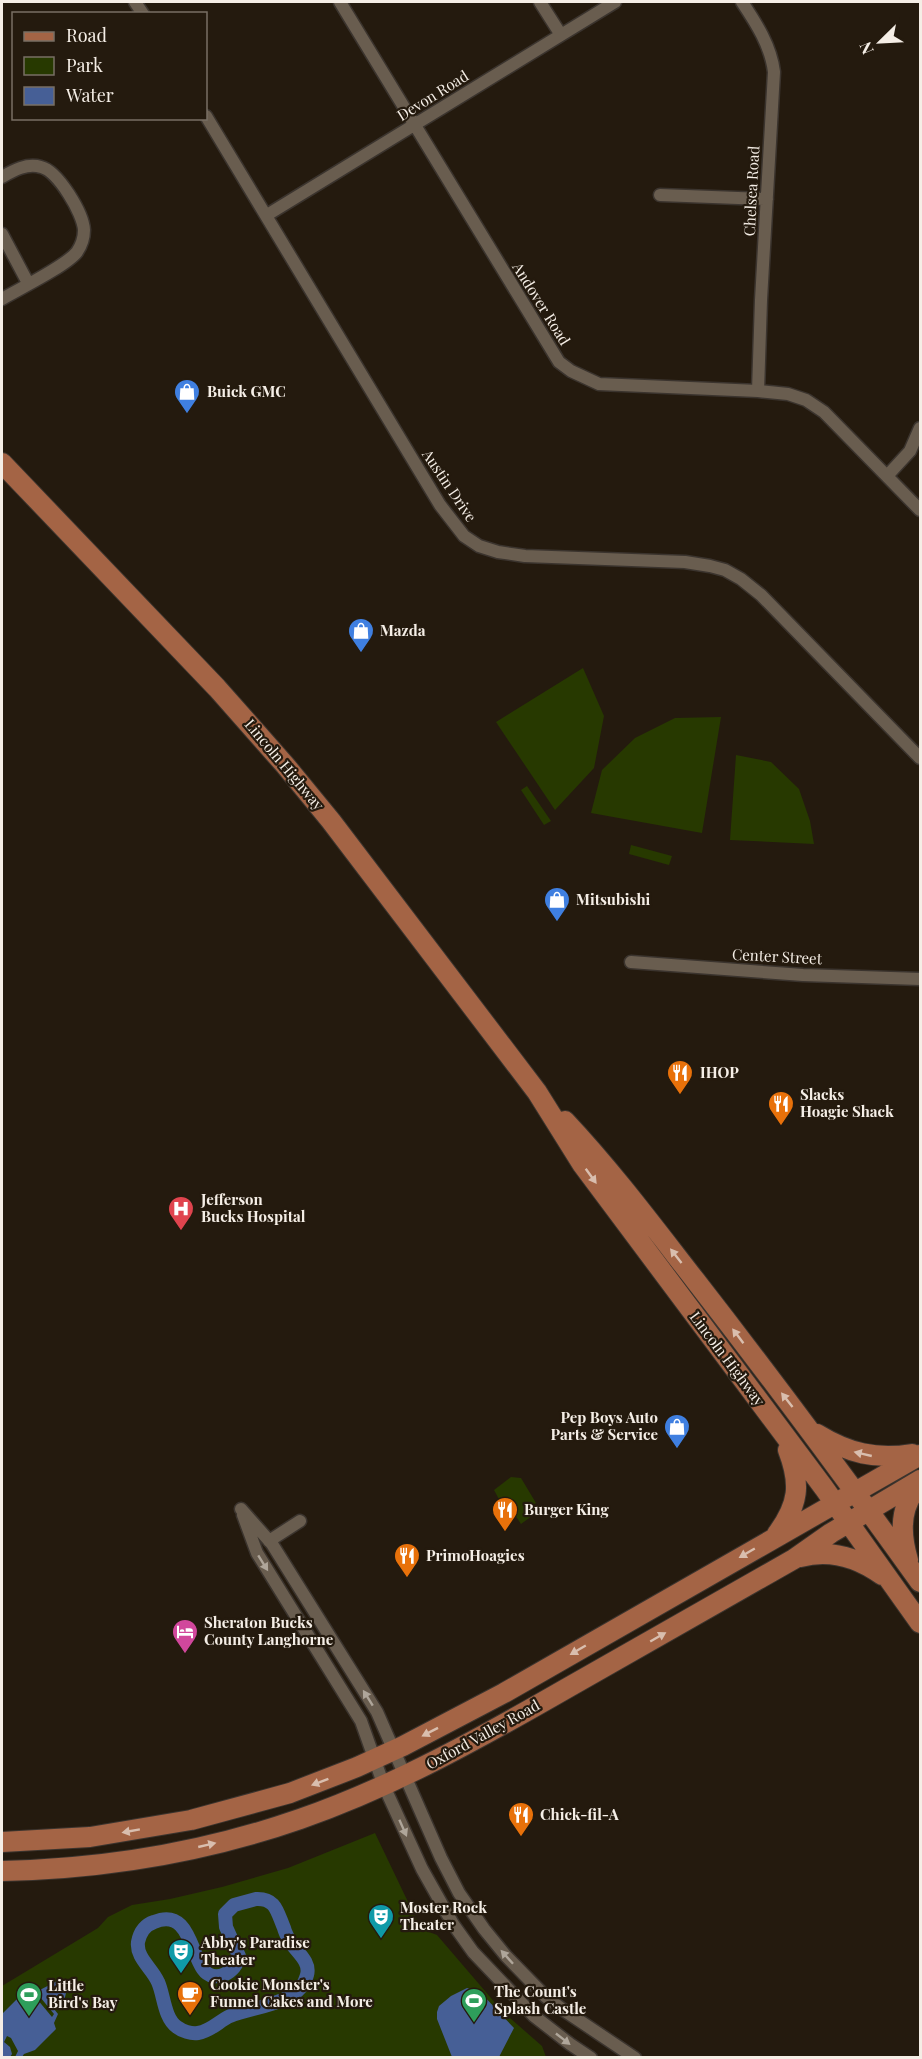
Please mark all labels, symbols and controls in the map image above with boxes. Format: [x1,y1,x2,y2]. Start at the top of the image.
legend [12,12,207,120]
north arrow [850,12,910,72]
text: Road [66,23,107,47]
text: N [854,38,878,58]
text: Park [66,53,103,77]
street label: Devon Road [393,65,472,125]
text: Water [65,83,114,107]
street label: Chelsea Road [739,145,763,237]
street label: Andover Road [508,257,575,349]
shop icon: Buick GMC [172,377,202,415]
place label: Buick GMC [207,381,286,401]
street label: Austin Drive [418,444,481,526]
shop icon: Mazda [346,616,376,654]
place label: Mazda [380,620,426,640]
street label: Lincoln Highway [241,715,329,814]
shop icon: Mitsubishi [542,885,572,923]
place label: Mitsubishi [576,889,650,909]
street label: Center Street [732,944,823,968]
restaurant icon: IHOP [665,1058,695,1096]
place label: IHOP [700,1062,739,1082]
place label: Slacks Hoagie Shack [800,1084,894,1121]
restaurant icon: Slacks Hoagie Shack [766,1089,796,1127]
one-way arrow [585,1168,597,1184]
place label: Jefferson Bucks Hospital [200,1189,306,1226]
hospital icon: Jefferson Bucks Hospital [166,1194,196,1232]
one-way arrow [670,1248,683,1264]
street label: Lincoln Highway [686,1307,770,1410]
one-way arrow [732,1328,745,1344]
one-way arrow [782,1392,794,1407]
place label: Pep Boys Auto Parts & Service [551,1407,658,1444]
shop icon: Pep Boys Auto Parts & Service [662,1412,692,1450]
one-way arrow [853,1448,872,1458]
restaurant icon: Burger King [490,1495,520,1533]
place label: Burger King [524,1499,609,1519]
restaurant icon: PrimoHoagies [392,1541,422,1579]
place label: PrimoHoagies [426,1545,525,1565]
one-way arrow [738,1548,755,1558]
one-way arrow [257,1555,268,1571]
place label: Sheraton Bucks County Langhorne [204,1612,334,1649]
hotel icon: Sheraton Bucks County Langhorne [170,1617,200,1655]
one-way arrow [650,1631,666,1642]
one-way arrow [569,1645,586,1655]
one-way arrow [362,1690,373,1706]
street label: Oxford Valley Road [422,1694,543,1774]
one-way arrow [421,1727,438,1737]
one-way arrow [310,1777,328,1787]
restaurant icon: Chick-fil-A [506,1800,536,1838]
place label: Chick-fil-A [540,1804,620,1824]
one-way arrow [398,1819,408,1837]
one-way arrow [122,1827,141,1836]
one-way arrow [198,1840,216,1850]
place label: Moster Rock Theater [400,1897,487,1934]
theatre icon: Moster Rock Theater [366,1902,396,1940]
place label: Abby's Paradise Theater [200,1932,310,1969]
theatre icon: Abby's Paradise Theater [166,1937,196,1975]
one-way arrow [501,1950,514,1965]
place label: Cookie Monster's Funnel Cakes and More [210,1974,373,2011]
place label: Little Bird's Bay [48,1975,118,2012]
cafe icon: Cookie Monster's Funnel Cakes and More [175,1979,205,2017]
sports icon: Little Bird's Bay [14,1980,44,2018]
place label: The Count's Splash Castle [494,1981,587,2018]
sports icon: The Count's Splash Castle [459,1986,489,2024]
one-way arrow [555,2032,571,2045]

